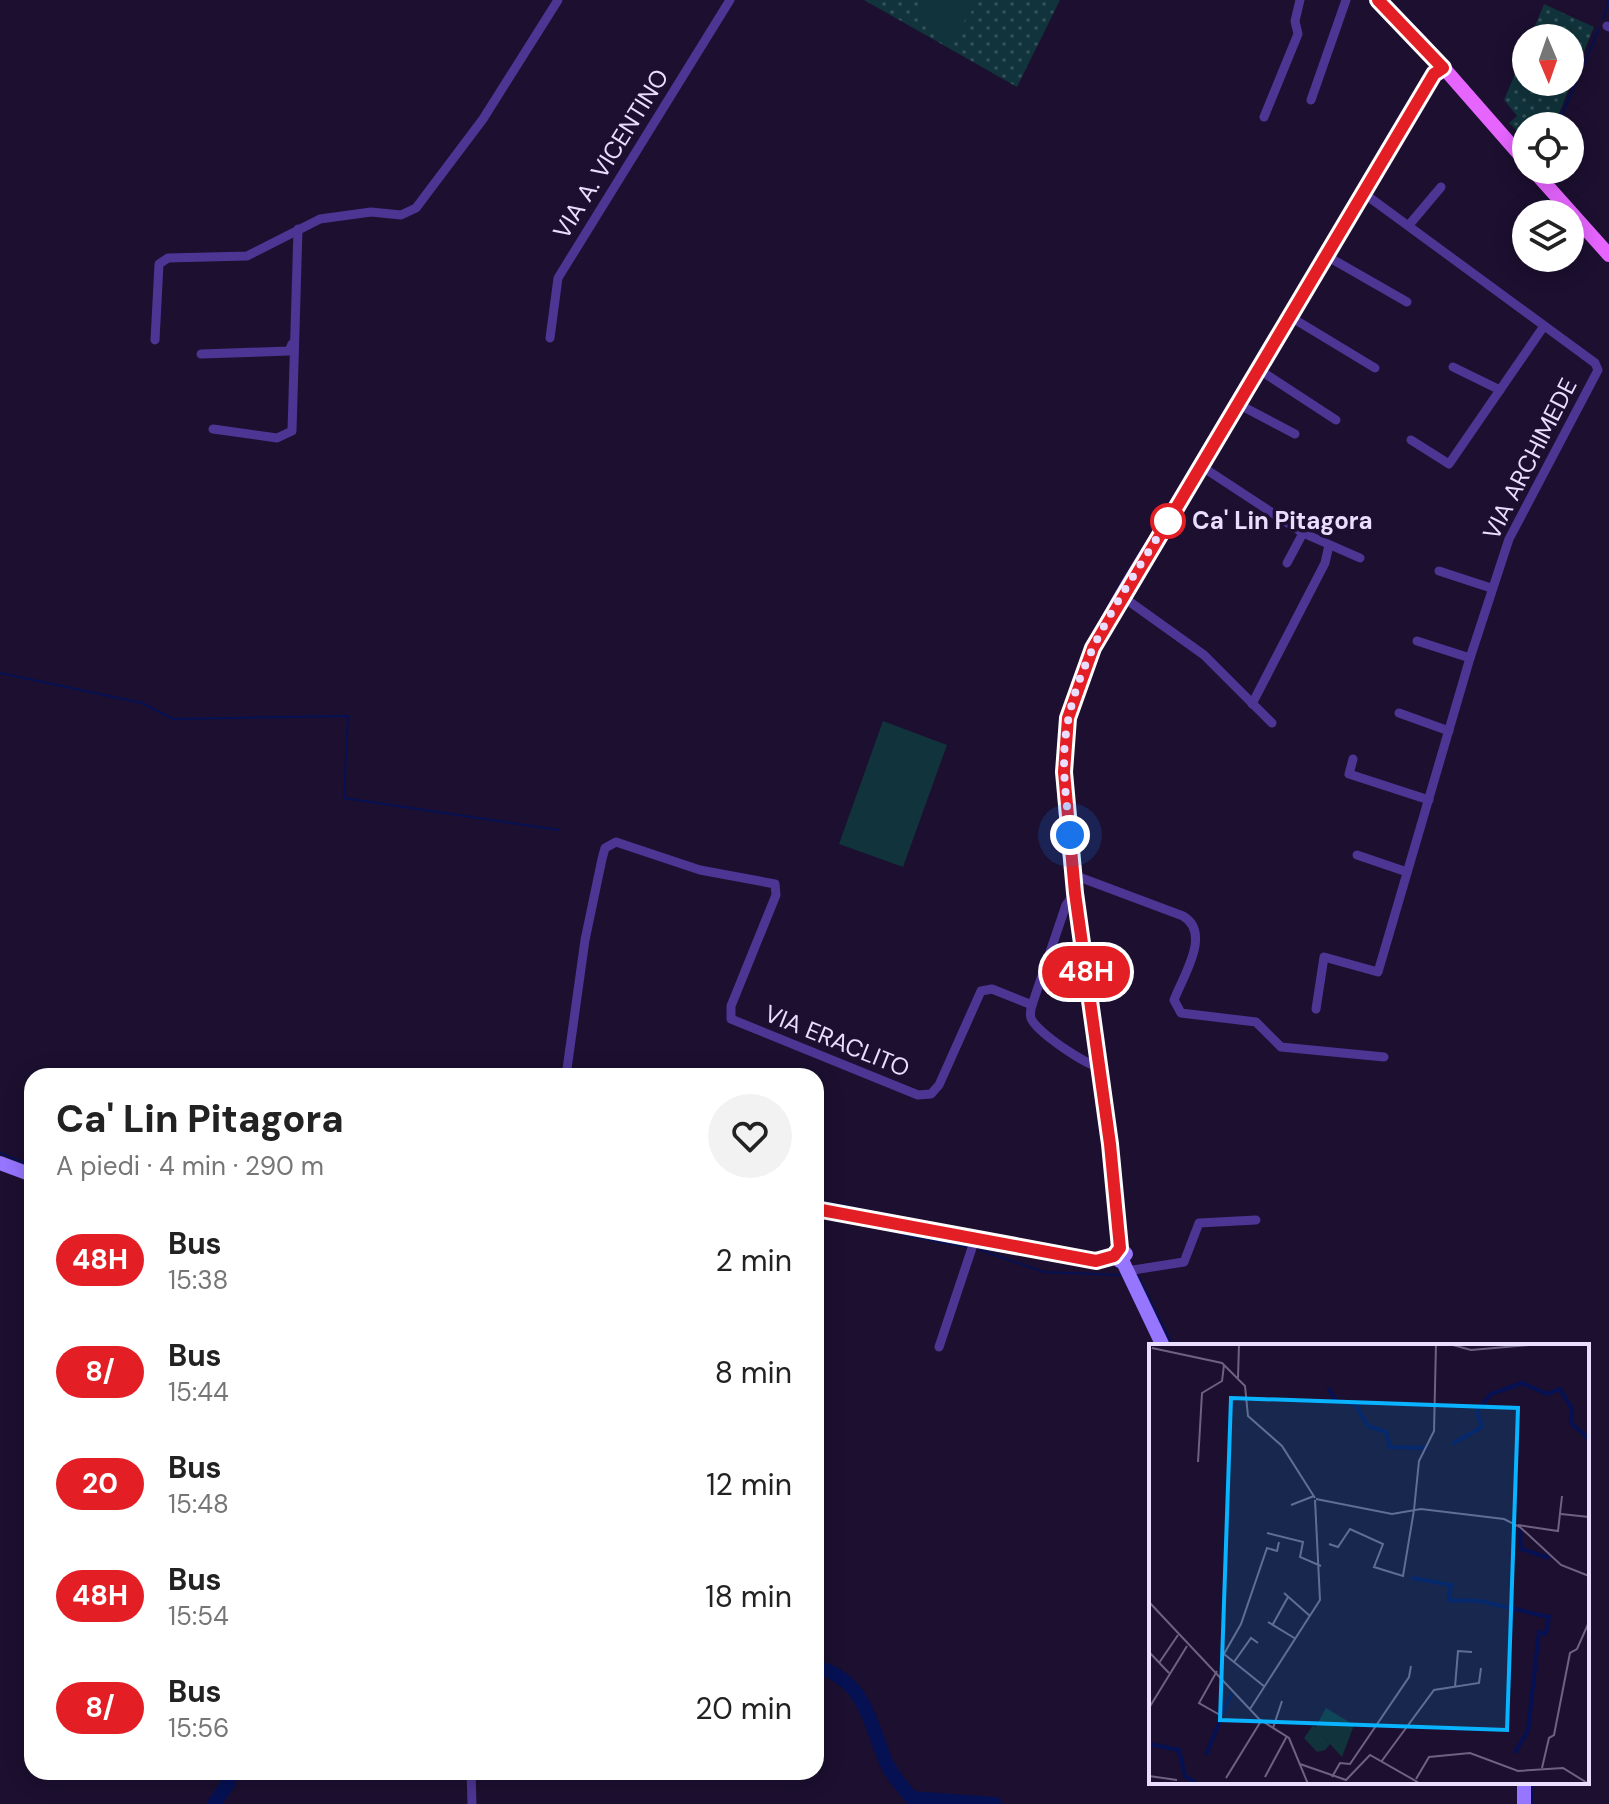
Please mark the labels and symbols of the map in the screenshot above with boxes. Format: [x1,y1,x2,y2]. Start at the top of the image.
north arrow [1512,24,1584,96]
street label: VIA A. VICENTINO [546,63,675,244]
street label: VIA ARCHIMEDE [1476,373,1584,545]
marker: Ca' Lin Pitagora [1151,504,1185,538]
place label: Ca' Lin Pitagora [1192,505,1373,536]
your location [1050,815,1090,855]
line badge: 48H [1040,946,1132,998]
street label: VIA ERACLITO [760,997,914,1084]
inset map [1149,1344,1589,1784]

